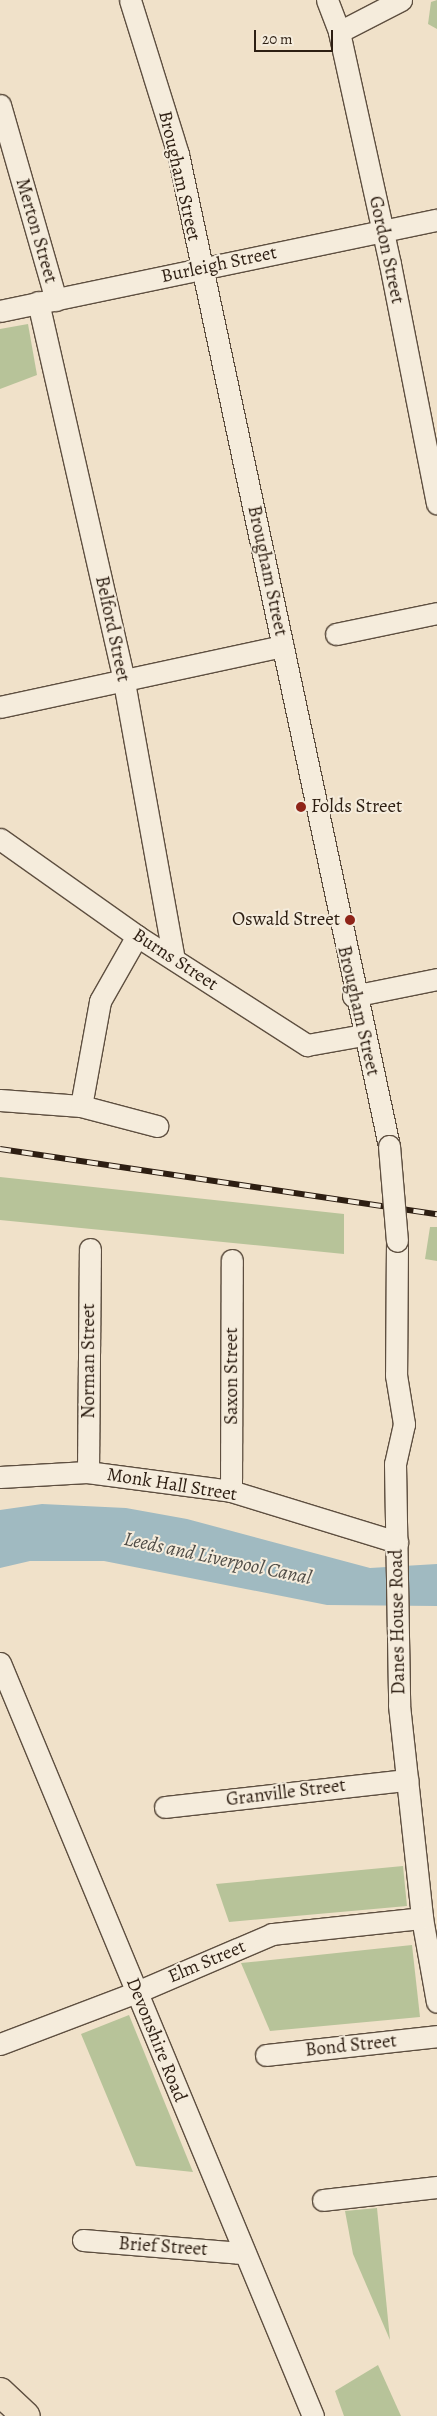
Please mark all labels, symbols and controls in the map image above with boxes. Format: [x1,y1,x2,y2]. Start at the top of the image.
scale bar [257,20,336,52]
text: 20 m [262,29,293,49]
street label: Brougham Street [153,109,205,243]
street label: Merton Street [10,176,62,286]
street label: Gordon Street [363,194,409,306]
street label: Burleigh Street [159,242,279,288]
street label: Brougham Street [242,504,292,638]
street label: Belford Street [90,574,134,684]
place label: Folds Street [311,796,402,818]
marker: Folds Street [295,801,307,813]
place label: Oswald Street [232,909,340,931]
marker: Oswald Street [344,914,356,926]
street label: Burns Street [128,924,222,996]
street label: Brougham Street [332,944,384,1078]
street label: Norman Street [78,1303,100,1419]
street label: Saxon Street [221,1327,243,1425]
street label: Monk Hall Street [105,1463,239,1507]
water label: Leeds and Liverpool Canal [122,1526,314,1590]
street label: Danes House Road [385,1549,411,1695]
street label: Granville Street [225,1774,347,1812]
street label: Elm Street [165,1935,249,1989]
street label: Devonshire Road [121,1975,191,2105]
street label: Bond Street [304,2030,398,2062]
street label: Brief Street [118,2233,208,2261]

